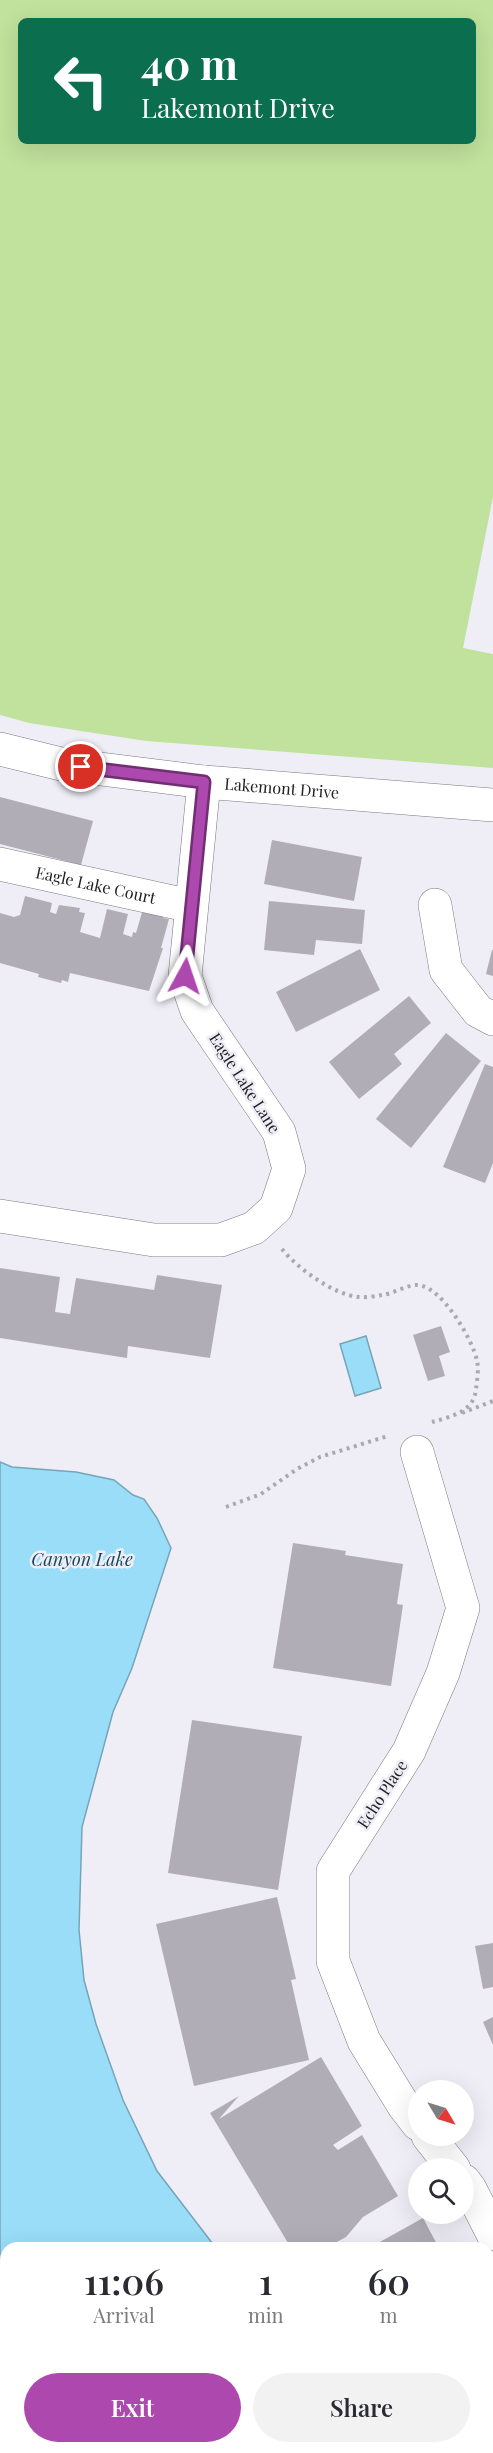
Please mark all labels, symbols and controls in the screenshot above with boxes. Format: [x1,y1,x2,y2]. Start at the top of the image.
text: 40 m [141,35,238,91]
icon: left [42,42,120,120]
text: Lakemont Drive [141,89,335,125]
pin [55,741,106,792]
icon: arrive [64,750,97,783]
street label: Lakemont Drive [224,773,340,803]
street label: Eagle Lake Court [34,861,158,908]
position arrow [153,944,217,1008]
street label: Eagle Lake Lane [205,1029,286,1137]
water label: Canyon Lake [31,1547,133,1571]
street label: Echo Place [352,1756,411,1832]
north arrow [408,2080,474,2146]
map controls [408,2080,474,2224]
button: search [408,2158,474,2224]
text: 11:06 [84,2256,164,2304]
text: 1 [259,2256,273,2304]
text: 60 [368,2256,410,2304]
text: Arrival [93,2301,155,2328]
text: min [248,2301,284,2328]
text: m [380,2301,398,2328]
button: Exit [24,2373,241,2442]
button: Share [253,2373,470,2442]

